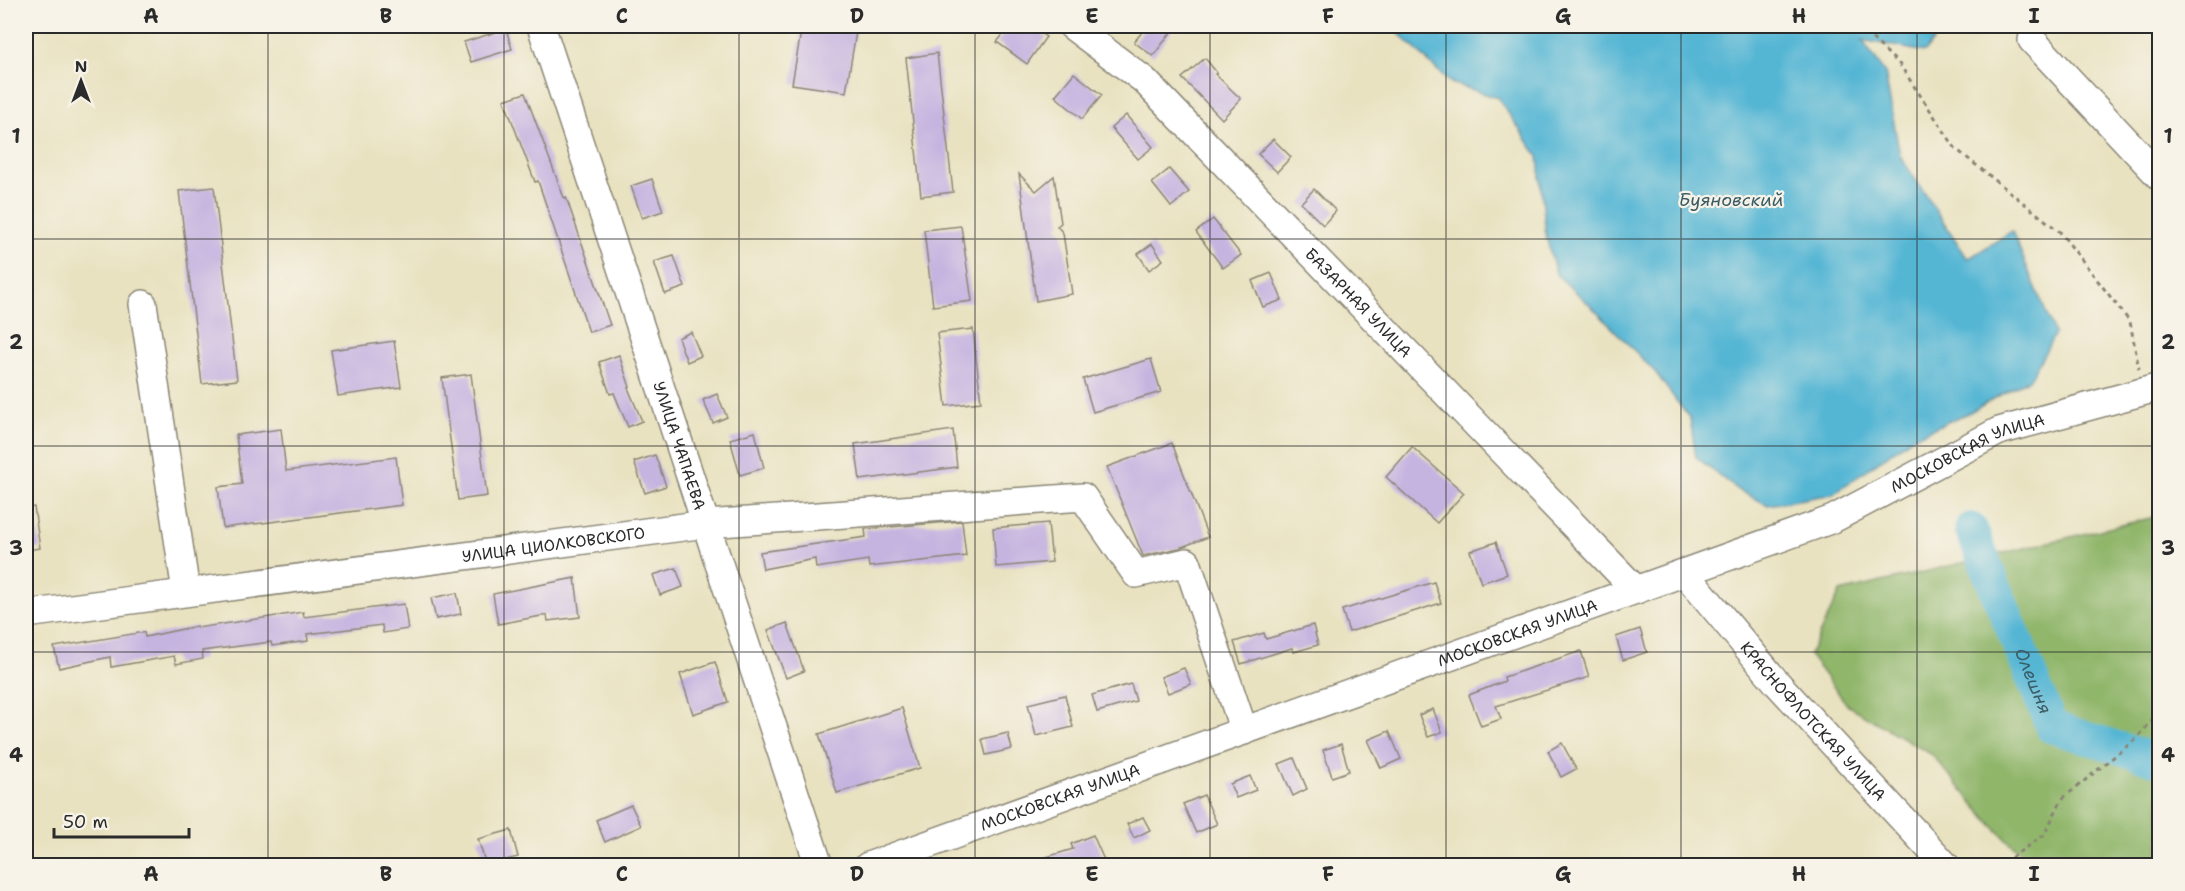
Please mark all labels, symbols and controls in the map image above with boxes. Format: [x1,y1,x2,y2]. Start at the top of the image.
text: A [143,3,159,29]
text: B [380,3,392,29]
text: C [616,3,628,29]
text: D [850,3,864,29]
text: E [1085,3,1099,29]
text: F [1322,3,1334,29]
text: G [1555,3,1571,29]
text: H [1792,3,1806,29]
text: I [2028,3,2040,29]
north arrow [51,51,111,111]
text: N [75,56,87,77]
text: 1 [11,123,21,149]
text: 1 [2163,123,2173,149]
water label: Буяновский [1678,188,1784,212]
street label: БАЗАРНАЯ УЛИЦА [1301,243,1416,362]
text: 2 [9,329,23,355]
text: 2 [2161,329,2175,355]
street label: УЛИЦА ЧАПАЕВА [649,379,711,513]
street label: МОСКОВСКАЯ УЛИЦА [1887,409,2047,497]
street label: УЛИЦА ЦИОЛКОВСКОГО [460,522,646,567]
text: 3 [9,535,23,561]
text: 3 [2161,535,2175,561]
street label: МОСКОВСКАЯ УЛИЦА [1434,594,1600,671]
street label: КРАСНОФЛОТСКАЯ УЛИЦА [1736,637,1891,805]
water label: Олешня [2009,644,2057,718]
text: 4 [9,742,23,768]
text: 4 [2161,742,2175,768]
street label: МОСКОВСКАЯ УЛИЦА [977,759,1143,835]
scale bar [54,801,189,839]
text: 50 m [63,810,108,834]
text: A [143,861,159,887]
text: B [380,861,392,887]
text: C [616,861,628,887]
text: D [850,861,864,887]
text: E [1085,861,1099,887]
text: F [1322,861,1334,887]
text: G [1555,861,1571,887]
text: H [1792,861,1806,887]
text: I [2028,861,2040,887]

